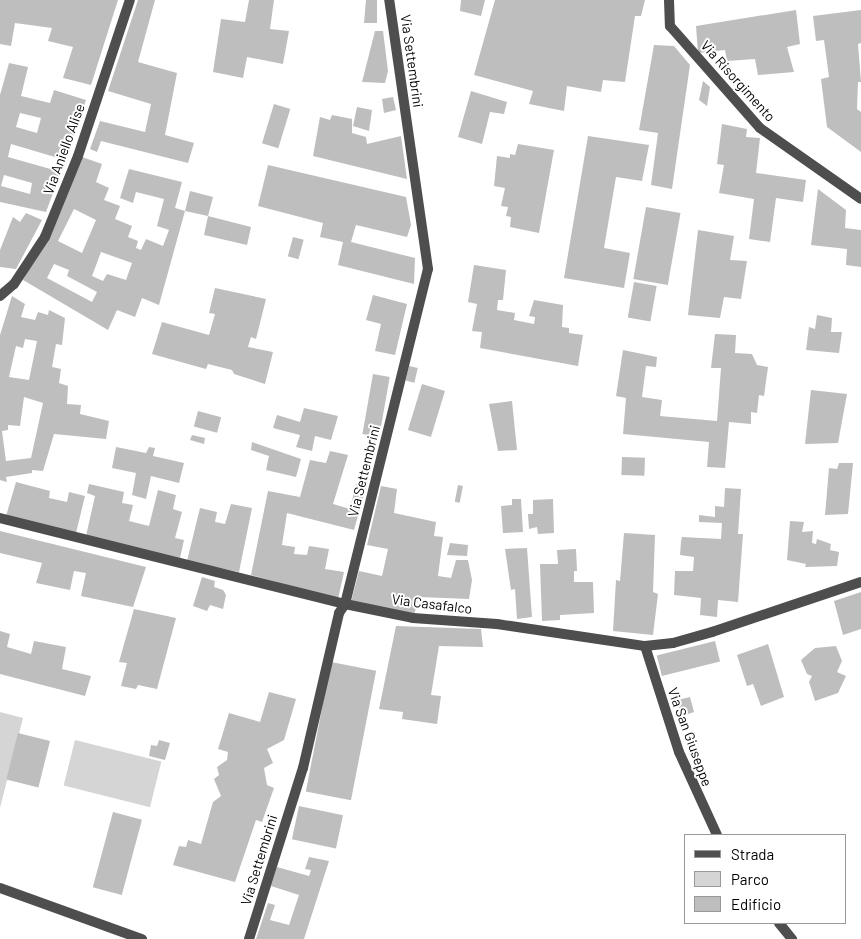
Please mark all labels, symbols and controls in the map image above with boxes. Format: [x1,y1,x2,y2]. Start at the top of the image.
street label: Via Settembrini [397,13,427,109]
street label: Via Risorgimento [697,37,779,125]
street label: Via Aniello Alise [40,101,88,197]
street label: Via Settembrini [345,423,383,519]
street label: Via Casafalco [391,591,473,617]
street label: Via San Giuseppe [664,685,716,789]
street label: Via Settembrini [237,813,281,907]
legend [684,834,846,924]
text: Strada [731,845,774,863]
text: Parco [731,870,769,888]
text: Edificio [731,895,781,913]

